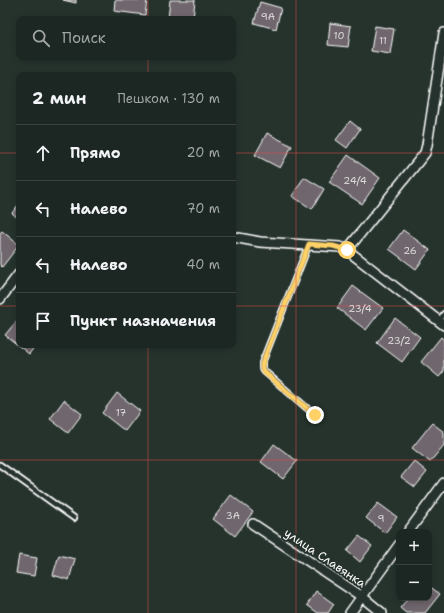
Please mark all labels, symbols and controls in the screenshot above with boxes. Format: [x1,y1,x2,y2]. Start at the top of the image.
house number: 9А [261,10,275,23]
search box [16,16,236,60]
icon: search [30,27,52,49]
text: Поиск [62,28,106,48]
house number: 10 [334,29,344,42]
house number: 11 [379,34,387,47]
text: 2 мин [32,87,87,109]
text: Пешком · 130 m [117,90,220,107]
icon: ahead [32,142,54,164]
text: Прямо [70,143,120,163]
text: 20 m [187,144,220,161]
house number: 24/4 [343,174,367,187]
icon: left [32,198,54,220]
text: Налево [70,199,128,219]
text: 70 m [186,200,220,217]
route start [338,241,356,259]
house number: 26 [403,244,417,257]
icon: left [32,254,54,276]
text: Налево [70,255,128,275]
text: 40 m [186,256,220,273]
house number: 23/4 [348,302,372,315]
icon: arrive [32,310,54,332]
text: Пункт назначения [70,311,216,331]
house number: 23/2 [387,334,411,347]
house number: 17 [116,406,126,419]
route end [306,406,324,424]
house number: 3А [226,509,240,522]
house number: 9 [378,512,385,525]
street label: улица Славянка [281,525,369,592]
map controls [396,529,432,601]
button: + [396,529,432,565]
button: − [396,565,432,601]

